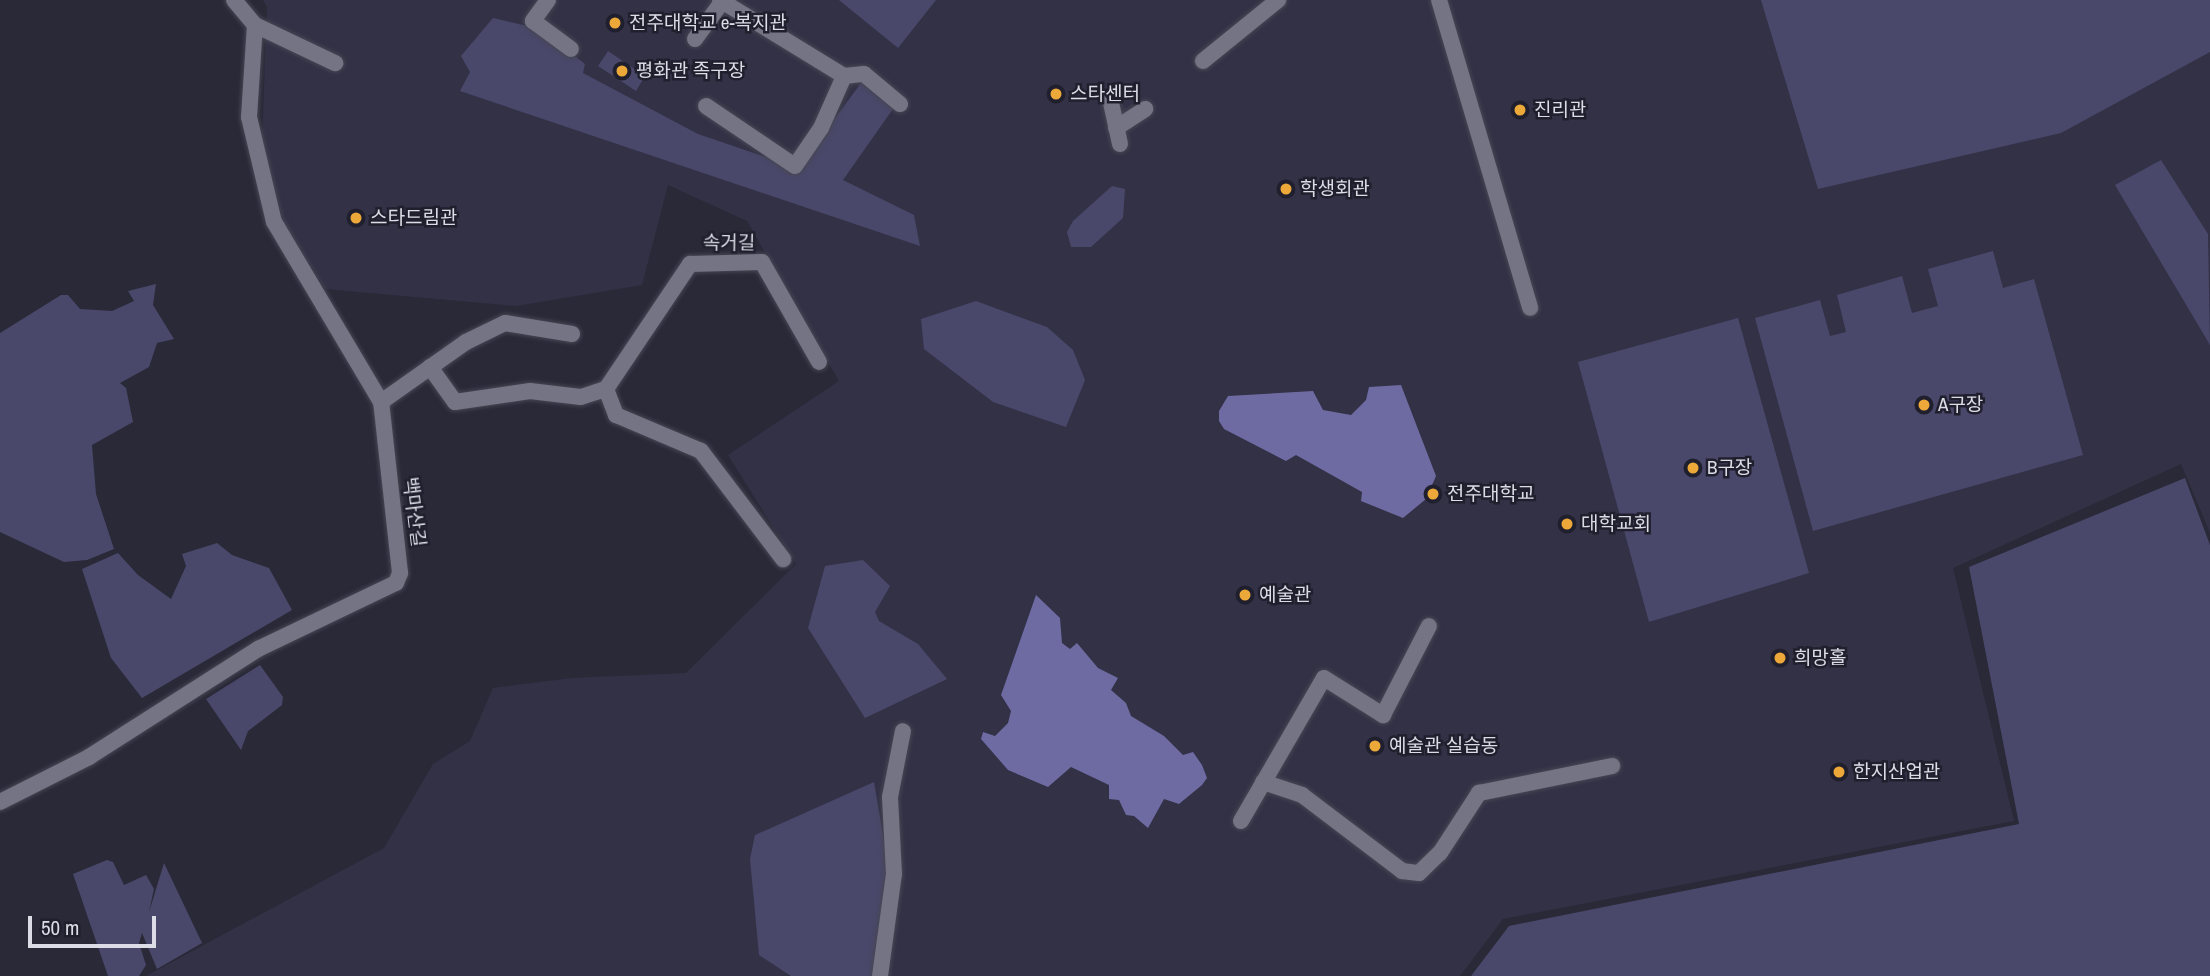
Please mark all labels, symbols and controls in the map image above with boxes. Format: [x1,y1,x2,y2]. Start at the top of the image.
place label: 전주대학교 e-복지관 [629,12,787,34]
marker: 전주대학교 e-복지관 [607,15,623,31]
place label: 평화관 족구장 [636,60,745,82]
marker: 평화관 족구장 [614,63,630,79]
place label: 스타센터 [1070,83,1140,105]
marker: 스타센터 [1048,86,1064,102]
place label: 진리관 [1534,99,1586,121]
marker: 진리관 [1512,102,1528,118]
place label: 학생회관 [1300,178,1370,200]
marker: 학생회관 [1278,181,1294,197]
place label: 스타드림관 [370,207,457,229]
marker: 스타드림관 [348,210,364,226]
street label: 속거길 [703,231,755,255]
place label: A구장 [1938,394,1983,416]
marker: A구장 [1916,397,1932,413]
place label: B구장 [1707,457,1752,479]
marker: B구장 [1685,460,1701,476]
street label: 백마산길 [398,476,430,548]
place label: 전주대학교 [1447,483,1534,505]
marker: 전주대학교 [1425,486,1441,502]
place label: 대학교회 [1581,513,1651,535]
marker: 대학교회 [1559,516,1575,532]
place label: 예술관 [1259,584,1311,606]
marker: 예술관 [1237,587,1253,603]
place label: 희망홀 [1794,647,1846,669]
marker: 희망홀 [1772,650,1788,666]
place label: 예술관 실습동 [1389,735,1498,757]
marker: 예술관 실습동 [1367,738,1383,754]
place label: 한지산업관 [1853,761,1940,783]
marker: 한지산업관 [1831,764,1847,780]
scale bar [32,902,159,946]
text: 50 m [41,913,79,942]

